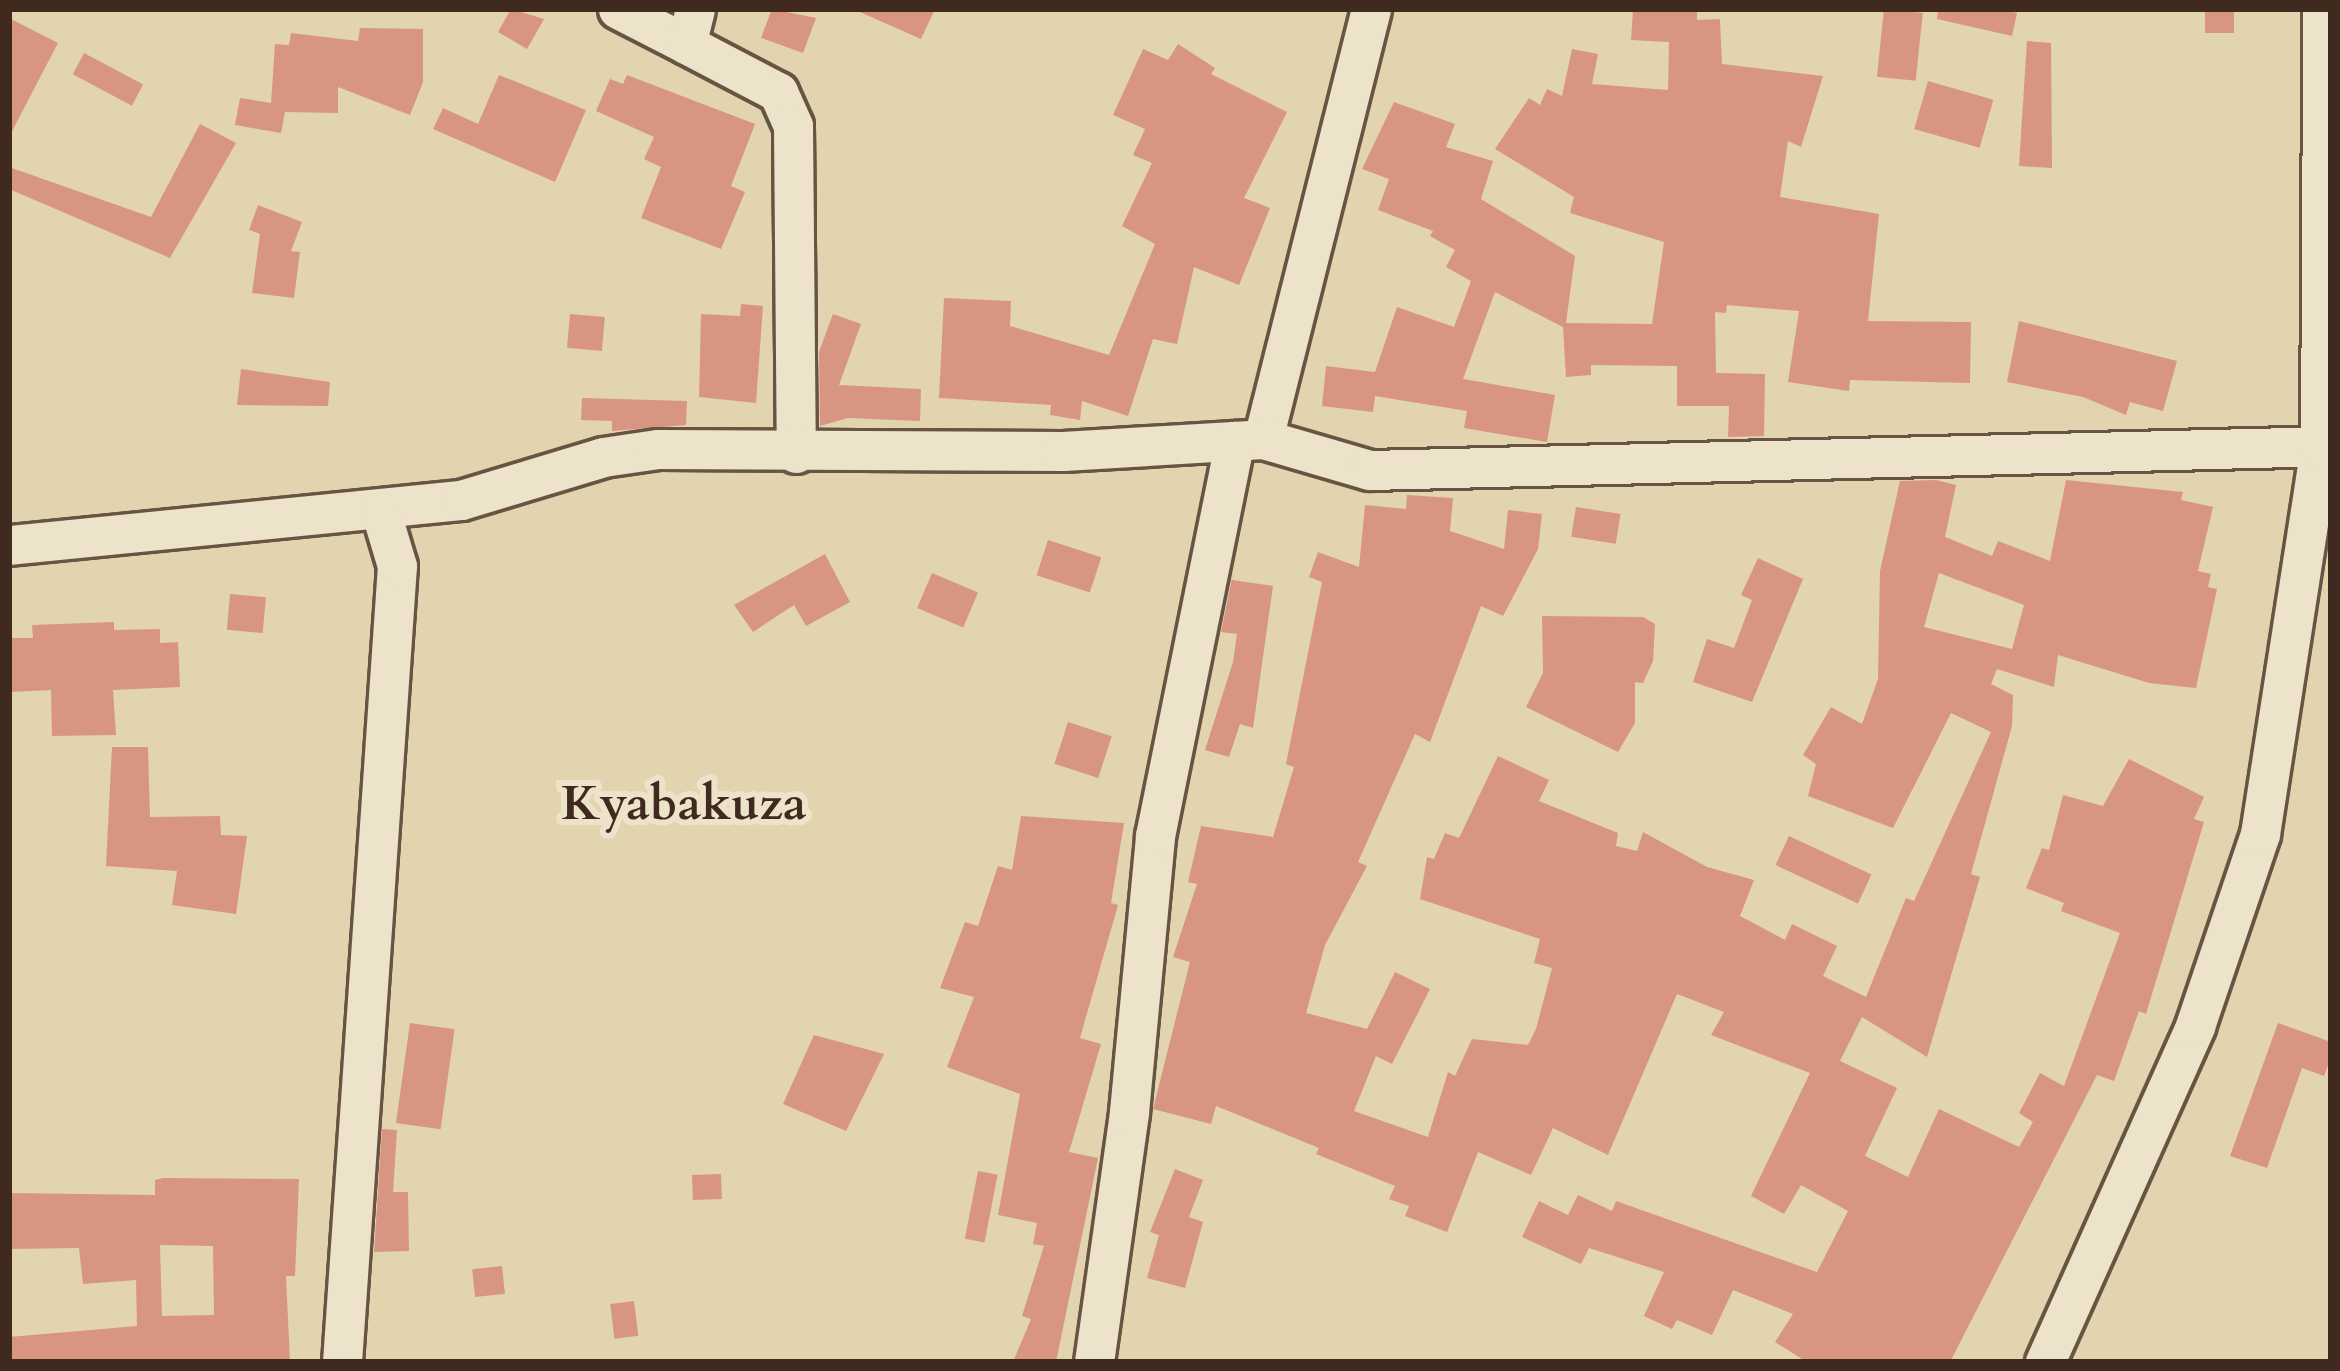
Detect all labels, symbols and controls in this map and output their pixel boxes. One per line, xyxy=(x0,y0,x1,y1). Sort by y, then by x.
district label: Kyabakuza xyxy=(561,775,807,833)

